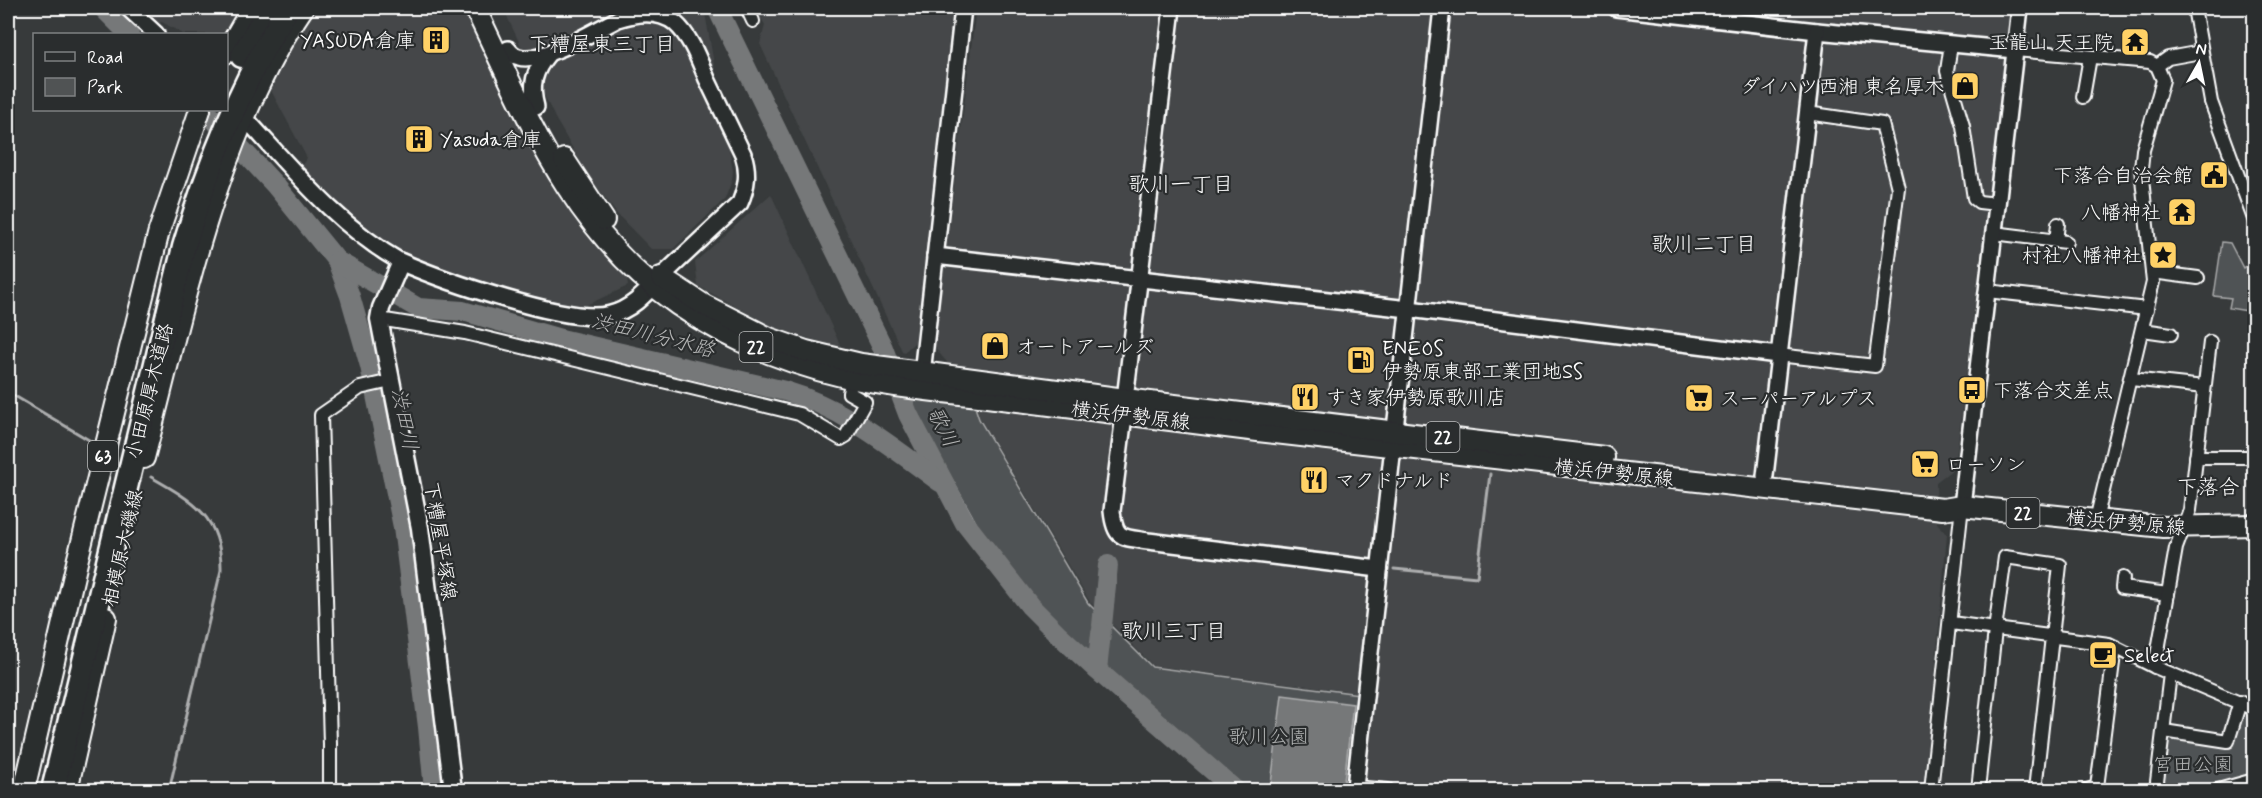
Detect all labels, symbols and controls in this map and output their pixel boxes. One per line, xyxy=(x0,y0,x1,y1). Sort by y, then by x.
building icon: YASUDA倉庫 xyxy=(420,24,452,56)
temple icon: 玉龍山 天王院 xyxy=(2119,26,2151,58)
place label: YASUDA倉庫 xyxy=(300,28,415,55)
place label: 玉龍山 天王院 xyxy=(1989,30,2114,57)
district label: 下糟屋東三丁目 xyxy=(529,31,676,59)
legend xyxy=(33,33,228,111)
north arrow xyxy=(2169,33,2229,93)
text: N xyxy=(2194,38,2208,61)
text: Road xyxy=(87,46,123,70)
shop icon: ダイハツ西湘 東名厚木 xyxy=(1949,70,1981,102)
place label: ダイハツ西湘 東名厚木 xyxy=(1741,74,1944,101)
text: Park xyxy=(87,76,123,100)
building icon: Yasuda倉庫 xyxy=(403,123,435,155)
place label: Yasuda倉庫 xyxy=(440,127,542,154)
public building icon: 下落合自治会館 xyxy=(2198,159,2230,191)
place label: 下落合自治会館 xyxy=(2053,163,2193,190)
district label: 歌川一丁目 xyxy=(1129,171,1234,199)
temple icon: 八幡神社 xyxy=(2166,196,2198,228)
place label: 八幡神社 xyxy=(2081,200,2161,227)
district label: 歌川二丁目 xyxy=(1652,231,1757,259)
place icon: 村社八幡神社 xyxy=(2147,239,2179,271)
place label: 村社八幡神社 xyxy=(2022,243,2142,270)
water label: 渋田川分水路 xyxy=(588,307,718,365)
street label: 小田原厚木道路 xyxy=(120,320,180,463)
shop icon: オートアールズ xyxy=(979,330,1011,362)
road number: 22 xyxy=(740,332,772,362)
place label: オートアールズ xyxy=(1016,334,1154,361)
place label: ENEOS 伊勢原東部工業団地SS xyxy=(1382,336,1583,386)
fuel station icon: ENEOS 伊勢原東部工業団地SS xyxy=(1345,344,1377,376)
bus stop icon: 下落合交差点 xyxy=(1956,374,1988,406)
place label: 下落合交差点 xyxy=(1993,378,2113,405)
restaurant icon: すき家伊勢原歌川店 xyxy=(1289,381,1321,413)
supermarket icon: スーパーアルプス xyxy=(1683,382,1715,414)
place label: すき家伊勢原歌川店 xyxy=(1326,385,1506,412)
water label: 渋田川 xyxy=(384,386,424,453)
place label: スーパーアルプス xyxy=(1720,386,1877,413)
street label: 横浜伊勢原線 xyxy=(1070,396,1192,437)
water label: 歌川 xyxy=(920,402,964,453)
road number: 22 xyxy=(1426,422,1460,452)
road number: 63 xyxy=(88,441,118,471)
supermarket icon: ローソン xyxy=(1909,448,1941,480)
place label: ローソン xyxy=(1946,452,2026,479)
street label: 横浜伊勢原線 xyxy=(1553,454,1675,493)
restaurant icon: マクドナルド xyxy=(1298,464,1330,496)
place label: マクドナルド xyxy=(1335,468,1453,495)
district label: 下落合 xyxy=(2177,474,2240,502)
street label: 下糟屋平塚線 xyxy=(417,480,462,603)
street label: 相模原大磯線 xyxy=(97,487,150,610)
road number: 22 xyxy=(2006,498,2040,528)
street label: 横浜伊勢原線 xyxy=(2065,505,2187,542)
district label: 歌川三丁目 xyxy=(1122,618,1227,646)
cafe icon: Select xyxy=(2087,639,2119,671)
place label: Select xyxy=(2124,643,2174,670)
park label: 歌川公園 xyxy=(1229,724,1309,751)
park label: 宮田公園 xyxy=(2153,752,2233,779)

